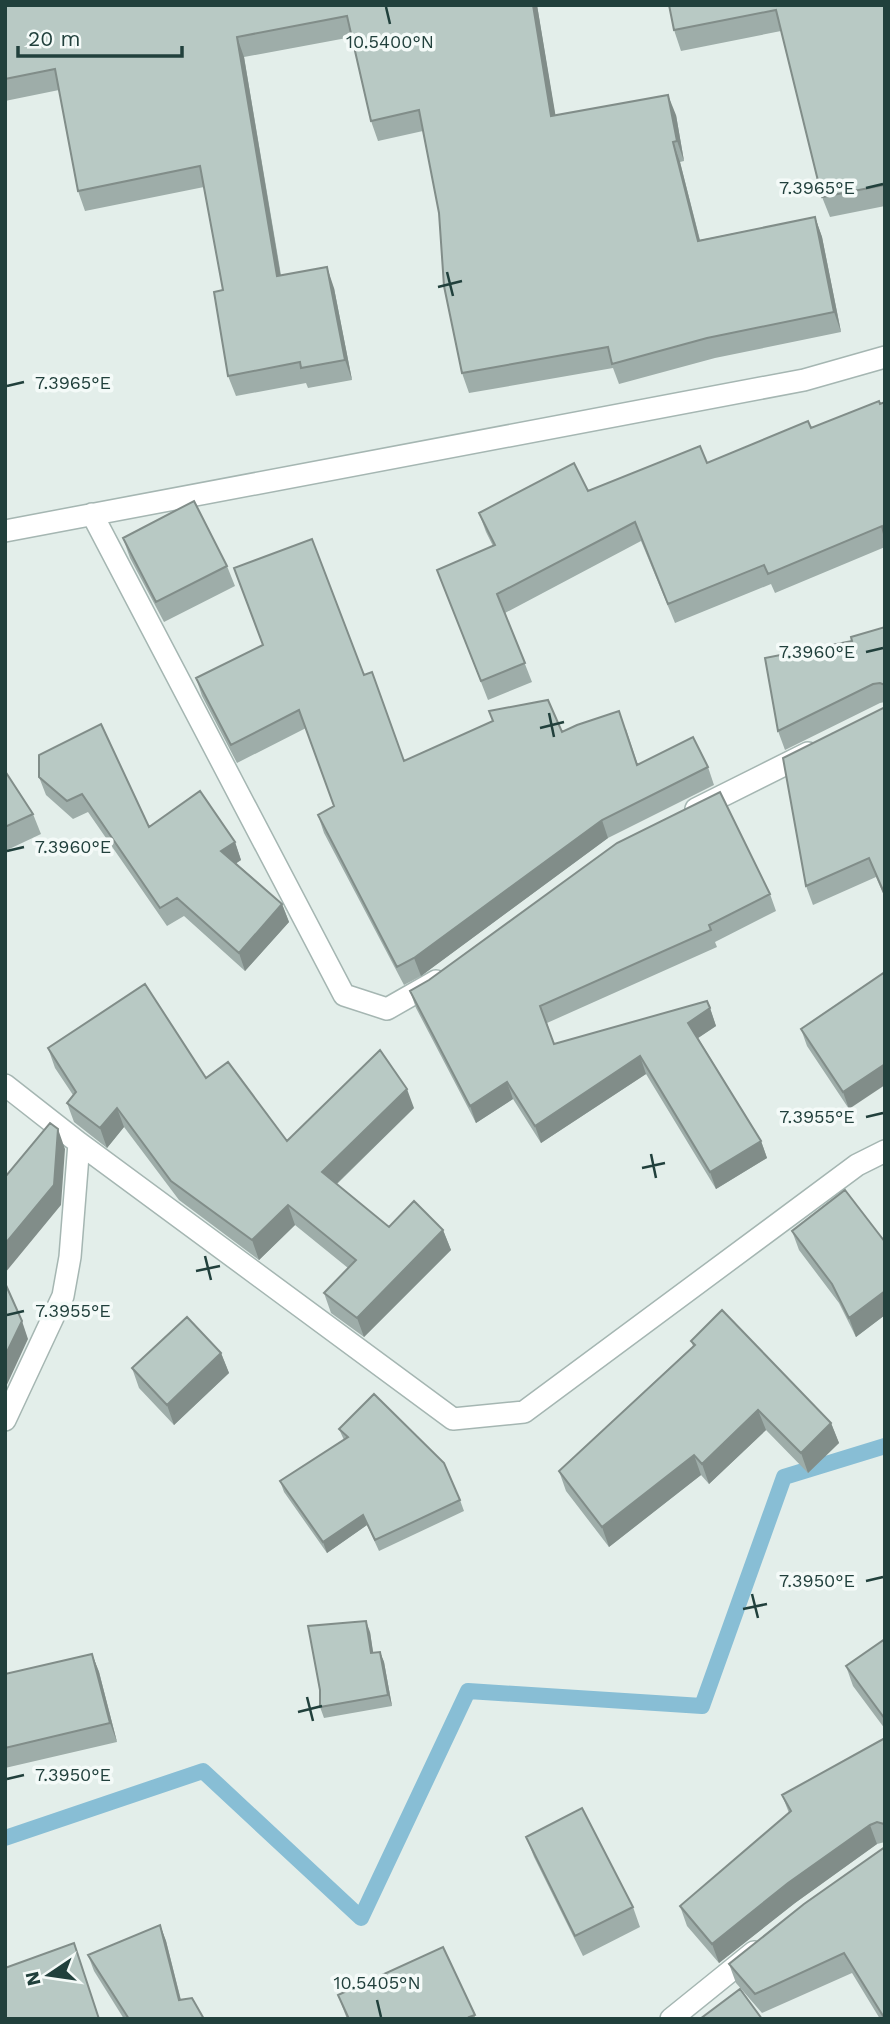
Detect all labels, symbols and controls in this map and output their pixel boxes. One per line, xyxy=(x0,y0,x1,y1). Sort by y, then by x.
scale bar xyxy=(18,14,182,58)
text: 20 m xyxy=(28,26,80,51)
text: 10.5400°N xyxy=(346,31,434,52)
text: 7.3965°E xyxy=(779,177,855,198)
text: 7.3965°E xyxy=(35,372,111,393)
text: 7.3960°E xyxy=(779,641,855,662)
text: 7.3960°E xyxy=(35,836,111,857)
text: 7.3955°E xyxy=(779,1106,855,1127)
text: 7.3955°E xyxy=(35,1300,111,1321)
text: 7.3950°E xyxy=(779,1570,855,1591)
text: 7.3950°E xyxy=(35,1764,111,1785)
north arrow xyxy=(14,1940,84,2010)
text: N xyxy=(20,1969,46,1988)
text: 10.5405°N xyxy=(333,1972,421,1993)

